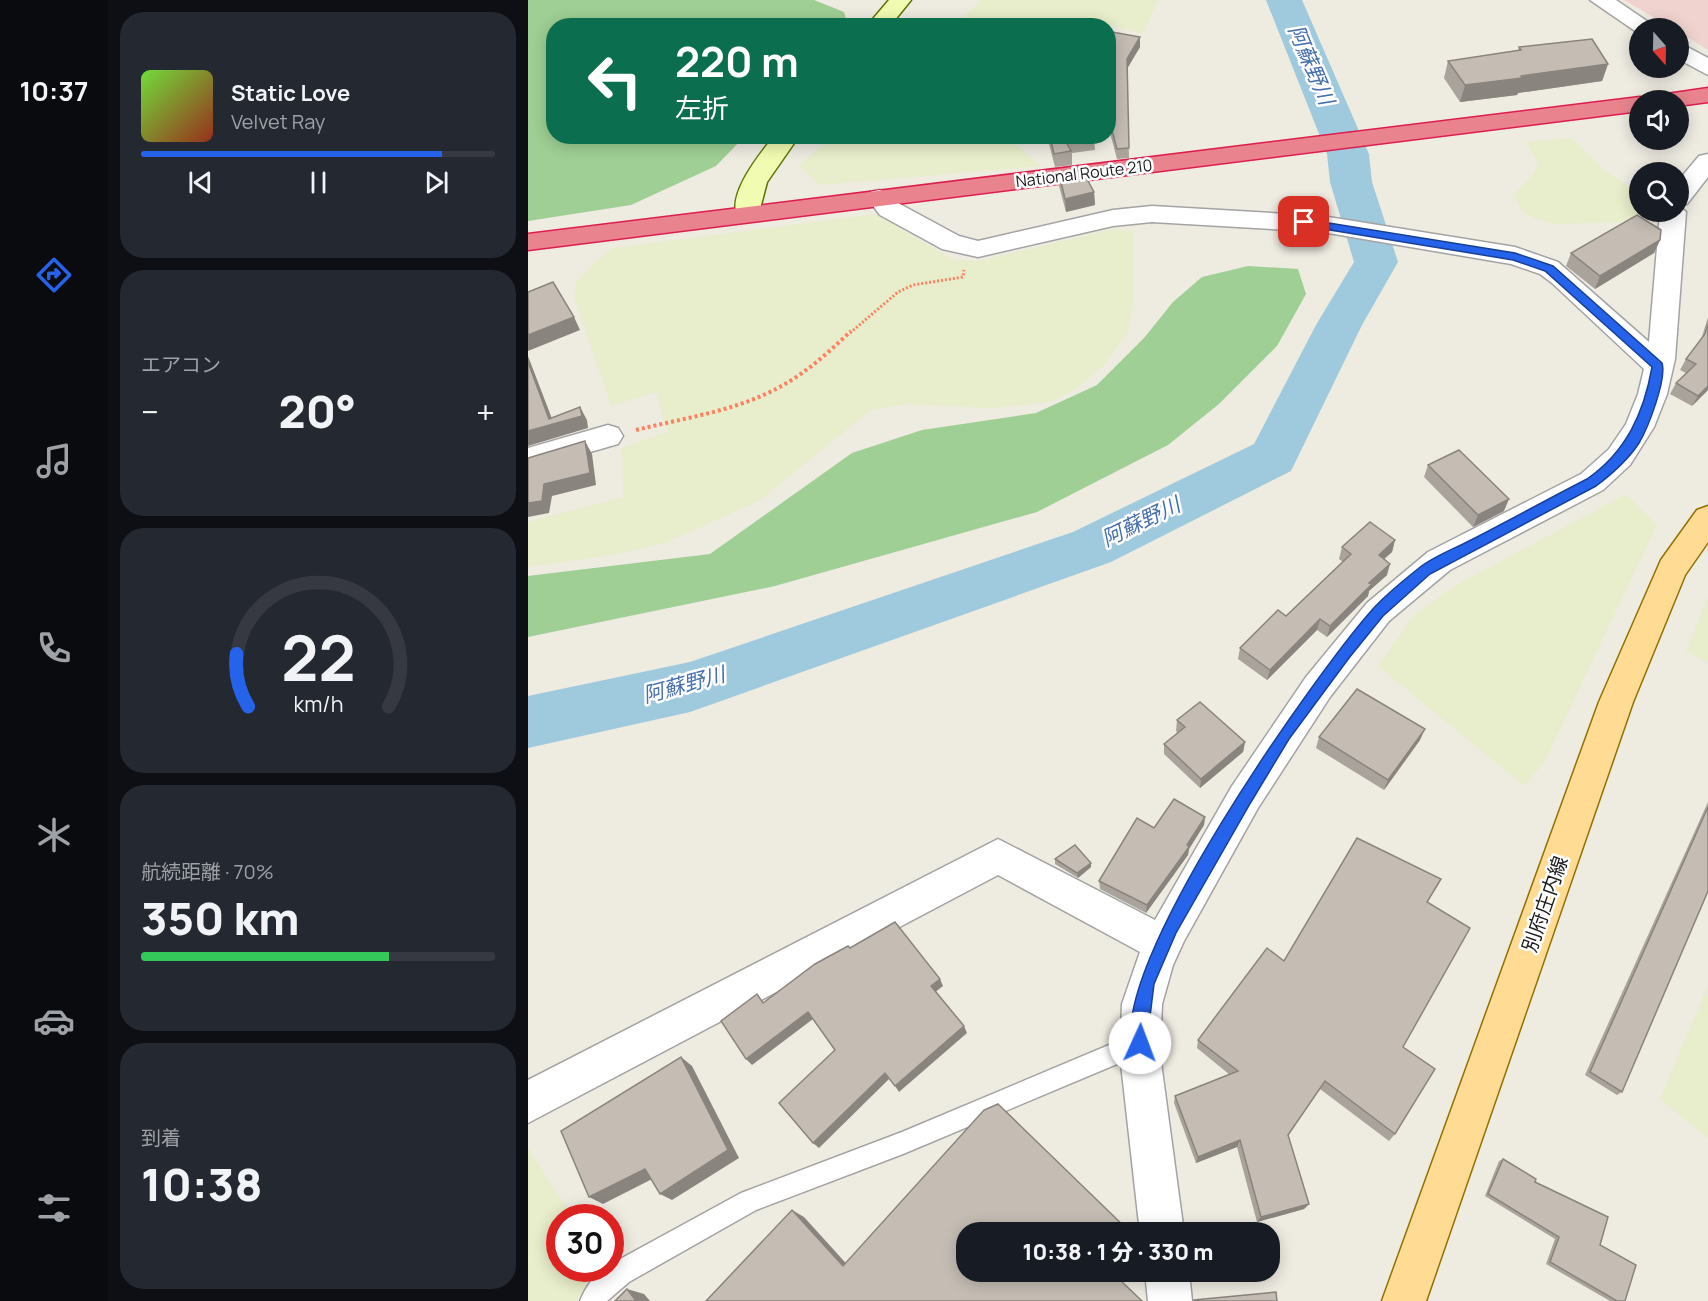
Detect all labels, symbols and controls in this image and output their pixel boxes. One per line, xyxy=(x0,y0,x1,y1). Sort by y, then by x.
north arrow xyxy=(1629,18,1689,78)
map controls xyxy=(1629,18,1689,222)
water label: 阿蘇野川 xyxy=(1283,20,1342,111)
text: 220 m xyxy=(675,32,799,90)
icon: left xyxy=(576,42,654,120)
text: 10:37 xyxy=(20,72,88,109)
text: Static Love xyxy=(231,78,350,108)
text: 左折 xyxy=(675,89,729,126)
button: sound xyxy=(1629,90,1689,150)
text: Velvet Ray xyxy=(231,108,325,135)
street label: National Route 210 xyxy=(1014,154,1154,192)
button: search xyxy=(1629,162,1689,222)
icon: previous xyxy=(184,166,217,199)
icon: pause xyxy=(302,166,335,199)
icon: next xyxy=(420,166,453,199)
pin xyxy=(1278,196,1329,247)
icon: arrive xyxy=(1287,205,1320,238)
icon: directions xyxy=(33,254,75,296)
text: エアコン xyxy=(141,351,221,378)
text: 20° xyxy=(279,380,356,442)
text: − xyxy=(141,389,159,434)
text: + xyxy=(476,389,495,434)
icon: music xyxy=(33,440,75,482)
water label: 阿蘇野川 xyxy=(1097,489,1186,552)
text: 22 xyxy=(281,615,355,701)
icon: phone xyxy=(33,627,75,669)
water label: 阿蘇野川 xyxy=(640,659,730,708)
text: km/h xyxy=(293,690,343,719)
icon: climate xyxy=(33,814,75,856)
street label: 別府庄内線 xyxy=(1515,852,1574,956)
text: 航続距離 · 70% xyxy=(141,858,274,885)
text: 350 km xyxy=(141,887,300,949)
icon: car xyxy=(33,1000,75,1042)
position arrow xyxy=(1108,1011,1172,1075)
text: 到着 xyxy=(141,1124,181,1151)
text: 10:38 xyxy=(141,1153,262,1215)
icon: filters xyxy=(33,1187,75,1229)
speed limit sign: 30 xyxy=(546,1204,624,1282)
text: 10:38 · 1 分 · 330 m xyxy=(1022,1237,1214,1267)

